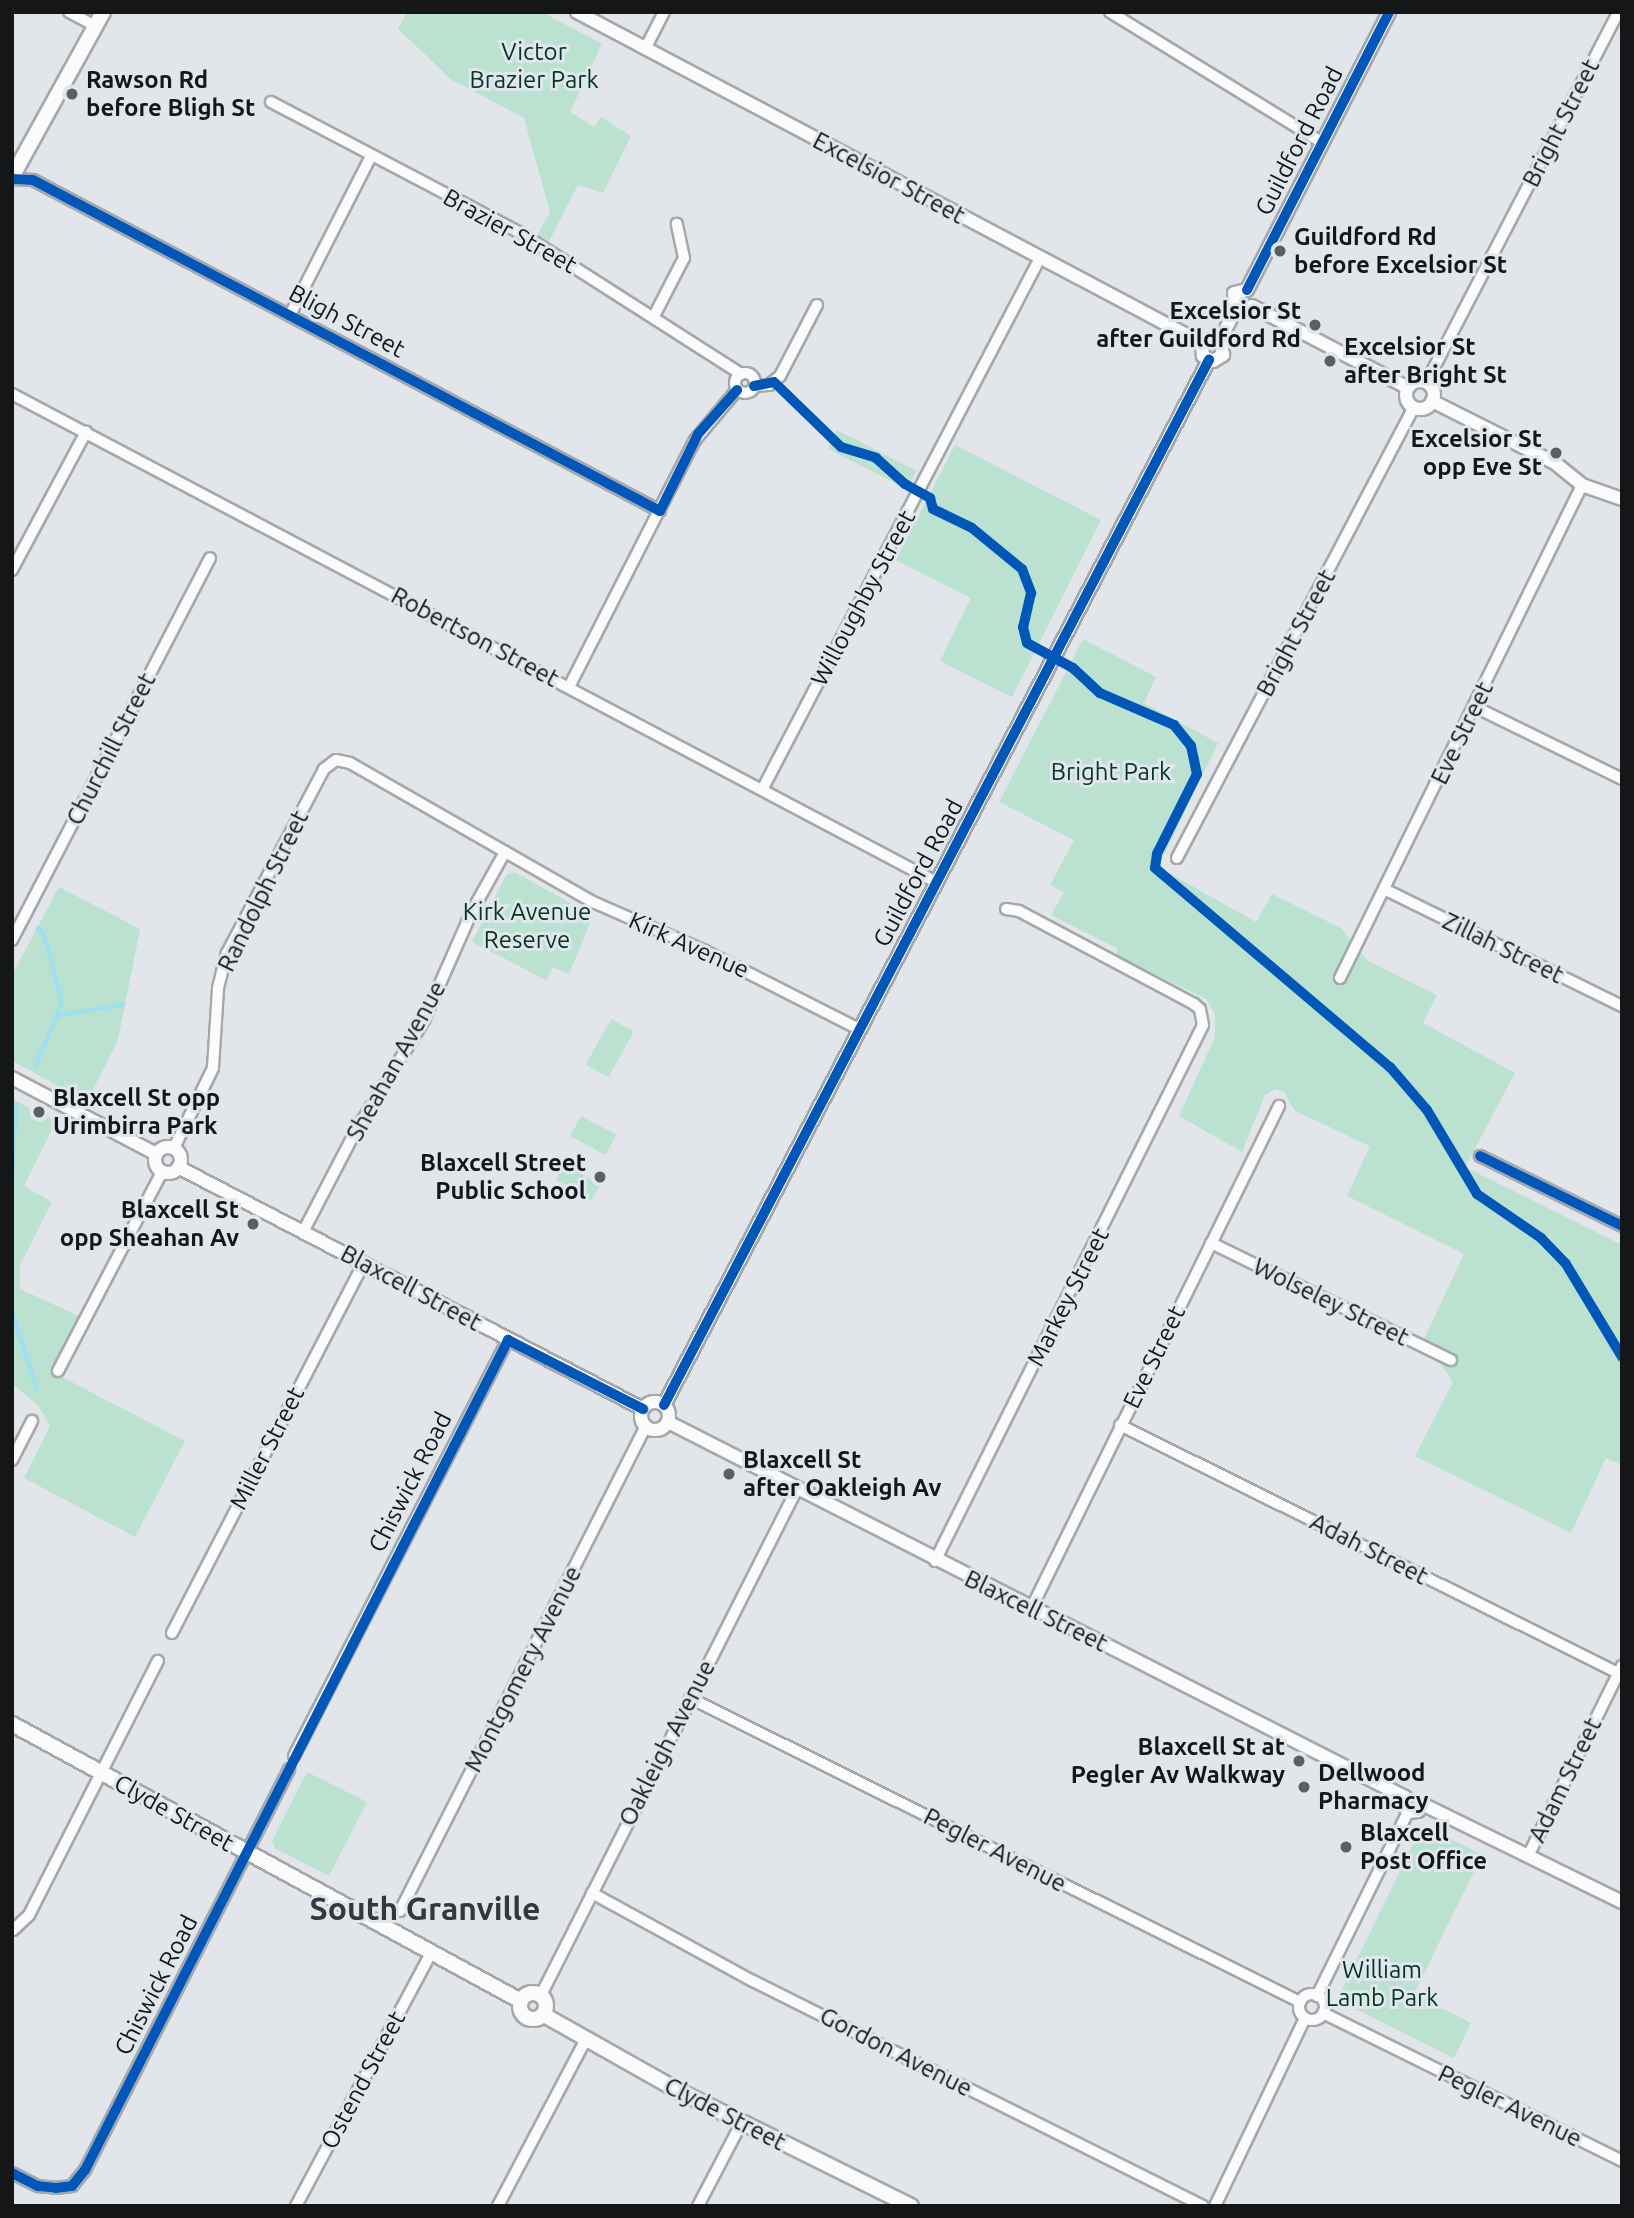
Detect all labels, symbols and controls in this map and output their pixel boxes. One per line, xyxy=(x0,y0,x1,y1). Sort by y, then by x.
park label: Victor Brazier Park xyxy=(469,38,599,94)
street label: Bright Street xyxy=(1516,54,1606,192)
street label: Guildford Road xyxy=(1249,62,1349,220)
place label: Rawson Rd before Bligh St xyxy=(86,66,255,122)
marker: Rawson Rd before Bligh St xyxy=(64,86,80,102)
street label: Excelsior Street xyxy=(808,126,970,230)
street label: Brazier Street xyxy=(438,182,582,280)
place label: Guildford Rd before Excelsior St xyxy=(1294,223,1507,279)
marker: Guildford Rd before Excelsior St xyxy=(1272,243,1288,259)
street label: Bligh Street xyxy=(284,278,410,364)
place label: Excelsior St after Guildford Rd xyxy=(1096,297,1301,353)
marker: Excelsior St after Guildford Rd xyxy=(1307,317,1323,333)
place label: Excelsior St after Bright St xyxy=(1344,333,1507,389)
marker: Excelsior St after Bright St xyxy=(1322,353,1338,369)
place label: Excelsior St opp Eve St xyxy=(1410,425,1542,481)
marker: Excelsior St opp Eve St xyxy=(1548,445,1564,461)
street label: Willoughby Street xyxy=(805,505,921,691)
street label: Bright Street xyxy=(1251,565,1341,701)
street label: Robertson Street xyxy=(386,581,564,693)
street label: Churchill Street xyxy=(60,668,162,830)
street label: Eve Street xyxy=(1425,677,1499,789)
park label: Bright Park xyxy=(1051,758,1171,786)
street label: Guildford Road xyxy=(867,794,969,952)
street label: Randolph Street xyxy=(212,806,314,976)
park label: Kirk Avenue Reserve xyxy=(463,898,591,954)
street label: Kirk Avenue xyxy=(624,906,754,984)
street label: Zillah Street xyxy=(1438,906,1568,990)
street label: Sheahan Avenue xyxy=(340,976,452,1146)
place label: Blaxcell St opp Urimbirra Park xyxy=(53,1084,220,1140)
marker: Blaxcell St opp Urimbirra Park xyxy=(31,1104,47,1120)
place label: Blaxcell Street Public School xyxy=(420,1149,586,1205)
marker: Blaxcell Street Public School xyxy=(592,1169,608,1185)
place label: Blaxcell St opp Sheahan Av xyxy=(60,1196,239,1252)
marker: Blaxcell St opp Sheahan Av xyxy=(245,1216,261,1232)
street label: Markey Street xyxy=(1021,1223,1115,1371)
street label: Blaxcell Street xyxy=(336,1239,486,1337)
street label: Wolseley Street xyxy=(1249,1252,1413,1352)
street label: Eve Street xyxy=(1117,1301,1191,1413)
street label: Miller Street xyxy=(224,1382,310,1514)
street label: Chiswick Road xyxy=(362,1407,458,1557)
place label: Blaxcell St after Oakleigh Av xyxy=(743,1446,941,1502)
marker: Blaxcell St after Oakleigh Av xyxy=(721,1466,737,1482)
street label: Adah Street xyxy=(1305,1507,1433,1591)
street label: Montgomery Avenue xyxy=(459,1561,587,1777)
street label: Blaxcell Street xyxy=(960,1564,1112,1658)
street label: Oakleigh Avenue xyxy=(613,1655,721,1831)
street label: Adam Street xyxy=(1522,1713,1608,1847)
place label: Blaxcell St at Pegler Av Walkway xyxy=(1071,1733,1285,1789)
marker: Blaxcell St at Pegler Av Walkway xyxy=(1291,1753,1307,1769)
place label: Dellwood Pharmacy xyxy=(1318,1759,1429,1815)
street label: Clyde Street xyxy=(109,1768,239,1858)
marker: Dellwood Pharmacy xyxy=(1296,1779,1312,1795)
street label: Pegler Avenue xyxy=(919,1802,1071,1898)
place label: Blaxcell Post Office xyxy=(1360,1819,1487,1875)
marker: Blaxcell Post Office xyxy=(1338,1839,1354,1855)
district label: South Granville xyxy=(310,1889,540,1927)
street label: Chiswick Road xyxy=(108,1910,204,2060)
park label: William Lamb Park xyxy=(1326,1956,1438,2012)
street label: Gordon Avenue xyxy=(815,2001,977,2103)
street label: Ostend Street xyxy=(315,2006,411,2154)
street label: Pegler Avenue xyxy=(1434,2059,1586,2153)
street label: Clyde Street xyxy=(660,2071,790,2157)

